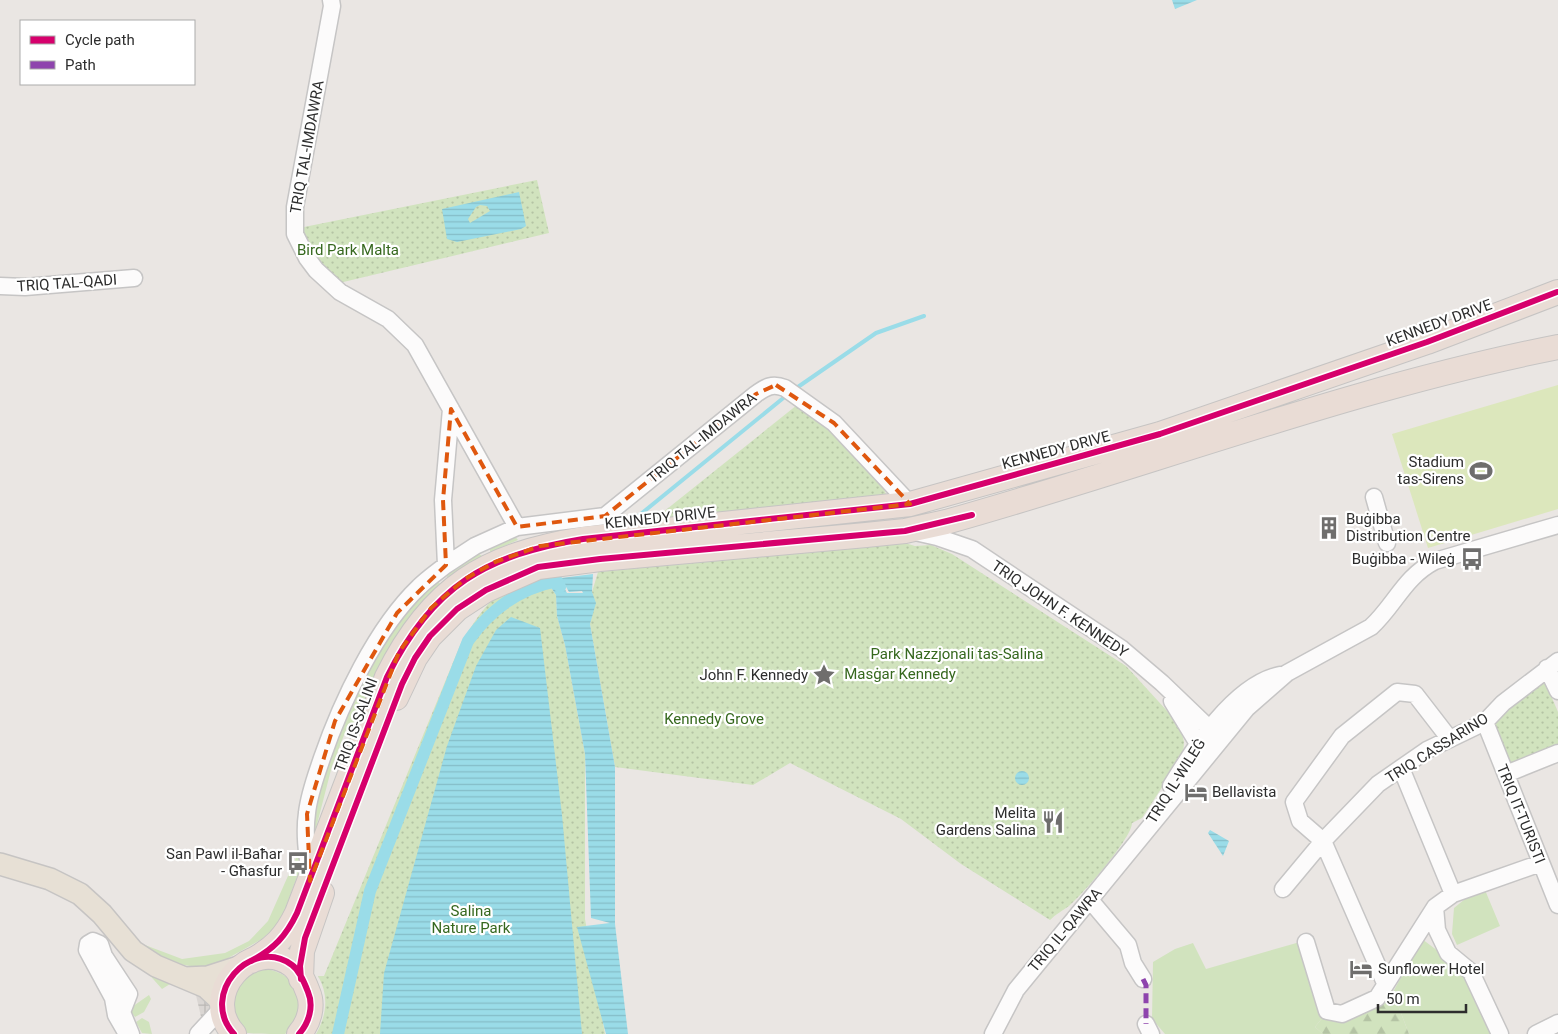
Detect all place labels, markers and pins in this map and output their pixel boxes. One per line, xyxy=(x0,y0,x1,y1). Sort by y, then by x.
place label: Stadium tas-Sirens xyxy=(1398,453,1464,488)
sports icon: Stadium tas-Sirens xyxy=(1468,458,1494,484)
place label: Buġibba Distribution Centre xyxy=(1346,510,1471,545)
building icon: Buġibba Distribution Centre xyxy=(1316,515,1342,541)
bus stop icon: Buġibba - Wileġ xyxy=(1459,546,1485,572)
place label: Buġibba - Wileġ xyxy=(1352,550,1455,568)
place icon: John F. Kennedy xyxy=(811,662,837,688)
place label: John F. Kennedy xyxy=(699,666,808,684)
hotel icon: Bellavista xyxy=(1183,779,1209,805)
place label: Bellavista xyxy=(1212,783,1276,801)
place label: Melita Gardens Salina xyxy=(936,804,1036,839)
restaurant icon: Melita Gardens Salina xyxy=(1040,809,1066,835)
place label: San Pawl il-Baħar - Għasfur xyxy=(166,845,282,880)
bus stop icon: San Pawl il-Baħar - Għasfur xyxy=(285,850,311,876)
hotel icon: Sunflower Hotel xyxy=(1348,956,1374,982)
place label: Sunflower Hotel xyxy=(1378,960,1484,978)

